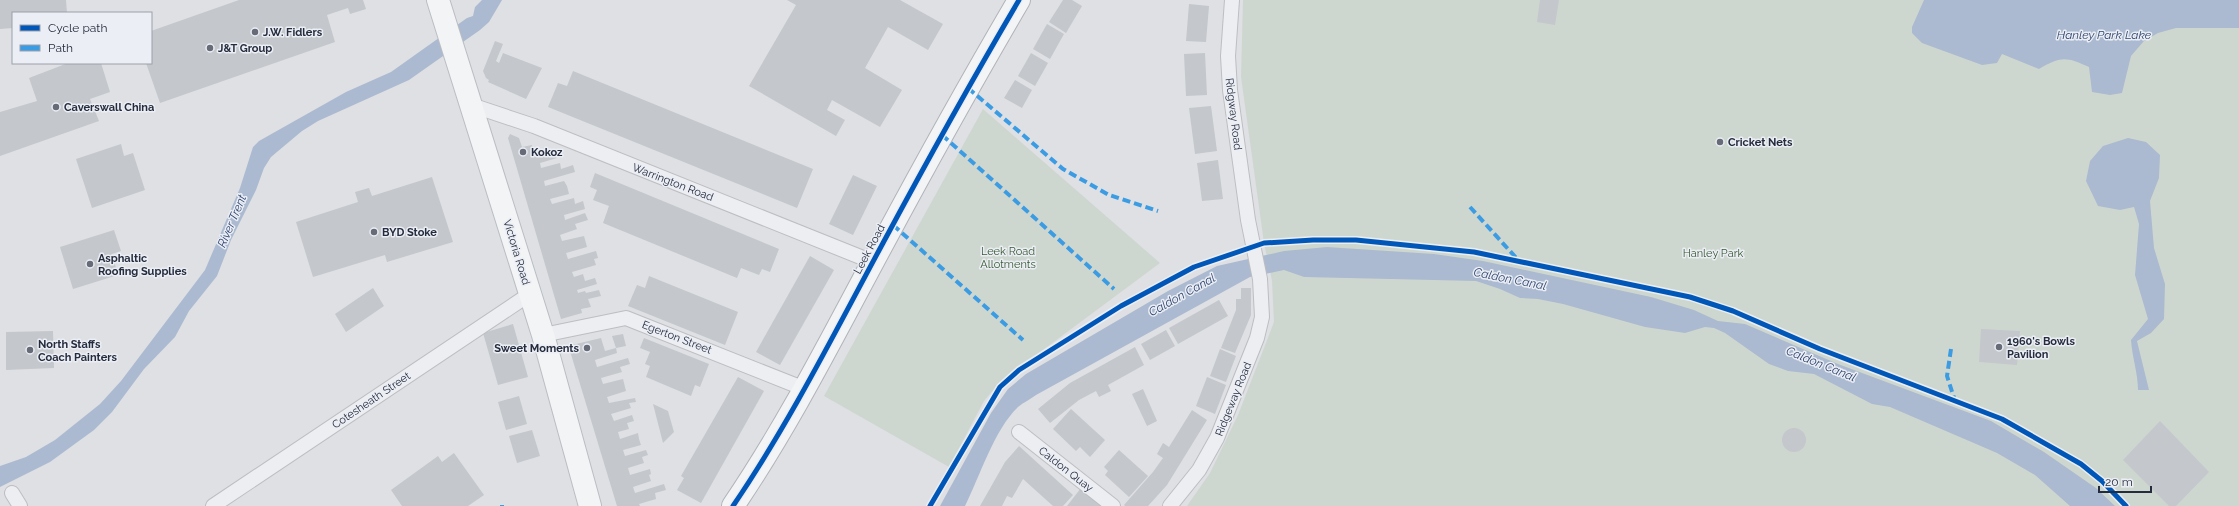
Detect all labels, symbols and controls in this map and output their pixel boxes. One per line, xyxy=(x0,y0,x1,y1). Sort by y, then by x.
legend xyxy=(12,12,152,64)
text: Cycle path xyxy=(48,21,107,35)
place label: J.W. Fidlers xyxy=(263,26,323,39)
marker: J.W. Fidlers xyxy=(250,27,260,37)
water label: Hanley Park Lake xyxy=(2057,28,2152,42)
text: Path xyxy=(48,41,73,55)
place label: J&T Group xyxy=(218,42,272,55)
marker: J&T Group xyxy=(205,43,215,53)
street label: Ridgway Road xyxy=(1223,77,1244,151)
place label: Caverswall China xyxy=(64,101,154,114)
marker: Caverswall China xyxy=(51,102,61,112)
place label: Cricket Nets xyxy=(1728,136,1793,149)
marker: Cricket Nets xyxy=(1715,137,1725,147)
place label: Kokoz xyxy=(531,146,563,159)
marker: Kokoz xyxy=(518,147,528,157)
street label: Warrington Road xyxy=(630,161,715,204)
water label: River Trent xyxy=(215,192,249,249)
street label: Victoria Road xyxy=(500,218,533,286)
street label: Leek Road xyxy=(851,222,888,276)
place label: BYD Stoke xyxy=(382,226,437,239)
marker: BYD Stoke xyxy=(369,227,379,237)
park label: Leek Road Allotments xyxy=(980,245,1036,271)
park label: Hanley Park xyxy=(1683,247,1744,260)
place label: Asphaltic Roofing Supplies xyxy=(98,252,187,278)
marker: Asphaltic Roofing Supplies xyxy=(85,259,95,269)
water label: Caldon Canal xyxy=(1472,265,1548,293)
water label: Caldon Canal xyxy=(1146,271,1218,319)
street label: Egerton Street xyxy=(640,318,714,357)
place label: 1960's Bowls Pavilion xyxy=(2007,335,2076,361)
place label: North Staffs Coach Painters xyxy=(38,338,117,364)
place label: Sweet Moments xyxy=(494,342,580,355)
marker: 1960's Bowls Pavilion xyxy=(1994,342,2004,352)
marker: Sweet Moments xyxy=(582,343,592,353)
water label: Caldon Canal xyxy=(1784,344,1858,384)
marker: North Staffs Coach Painters xyxy=(25,345,35,355)
street label: Ridgeway Road xyxy=(1213,360,1254,438)
street label: Cotesheath Street xyxy=(330,369,413,431)
street label: Caldon Quay xyxy=(1036,444,1096,495)
scale bar xyxy=(2099,468,2151,494)
text: 20 m xyxy=(2105,475,2133,489)

